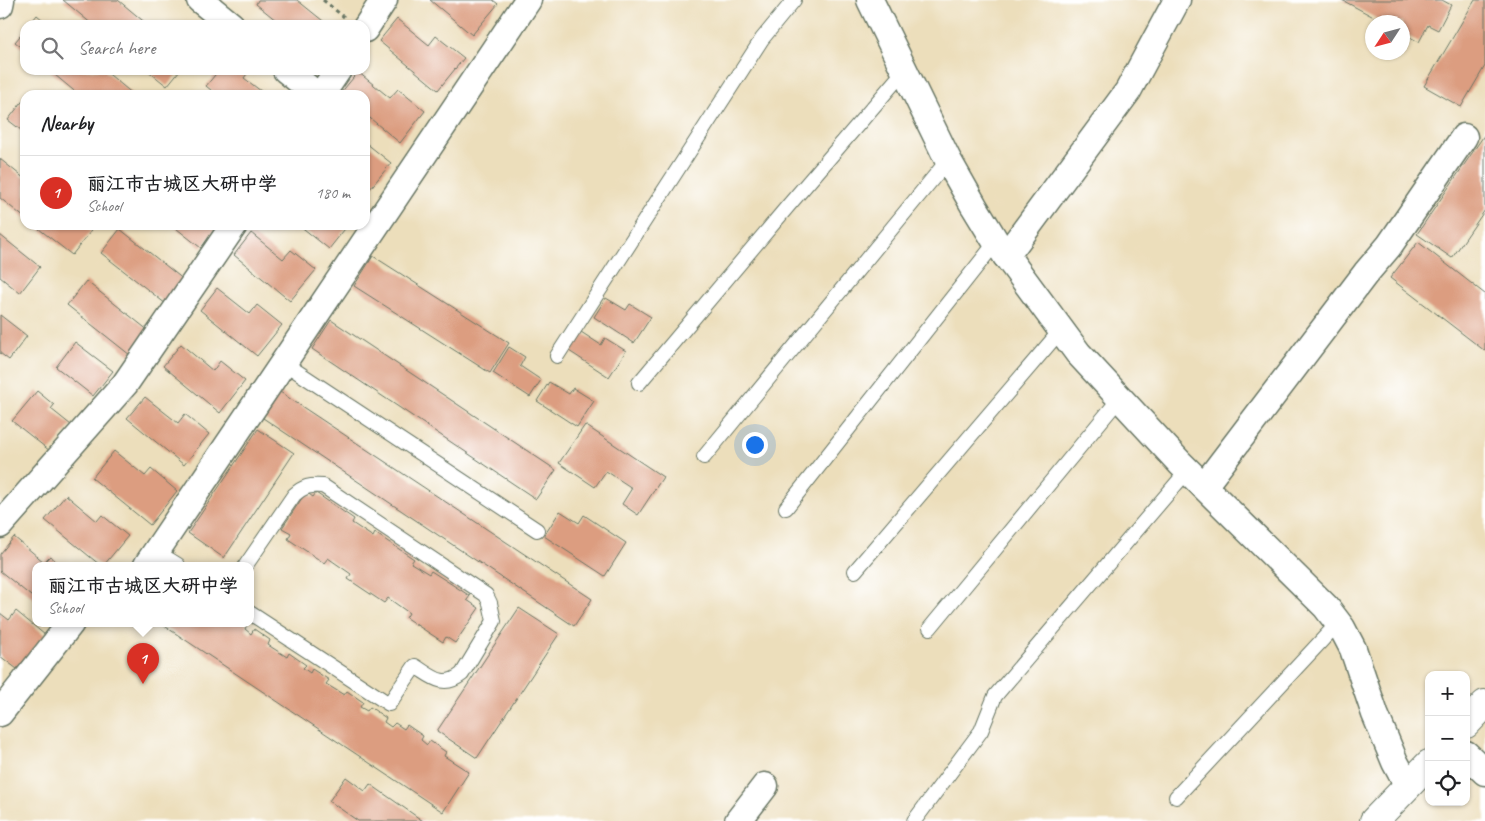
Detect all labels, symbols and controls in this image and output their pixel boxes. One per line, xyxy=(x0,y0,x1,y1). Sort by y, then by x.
north arrow xyxy=(1365,15,1410,60)
search box xyxy=(20,20,370,75)
icon: search xyxy=(38,34,66,62)
text: Search here xyxy=(78,36,155,60)
text: Nearby xyxy=(40,110,93,136)
text: 丽江市古城区大研中学 xyxy=(87,172,277,196)
text: 1 xyxy=(52,183,60,203)
text: 180 m xyxy=(316,183,350,203)
text: School xyxy=(87,196,121,216)
your location xyxy=(742,432,768,458)
popup xyxy=(32,562,254,627)
text: 丽江市古城区大研中学 xyxy=(48,574,238,598)
text: School xyxy=(48,598,82,618)
pin: 1 xyxy=(127,643,159,684)
map controls xyxy=(1425,671,1470,806)
button: + xyxy=(1425,671,1470,716)
button: − xyxy=(1425,716,1470,761)
button: locate xyxy=(1425,761,1470,806)

